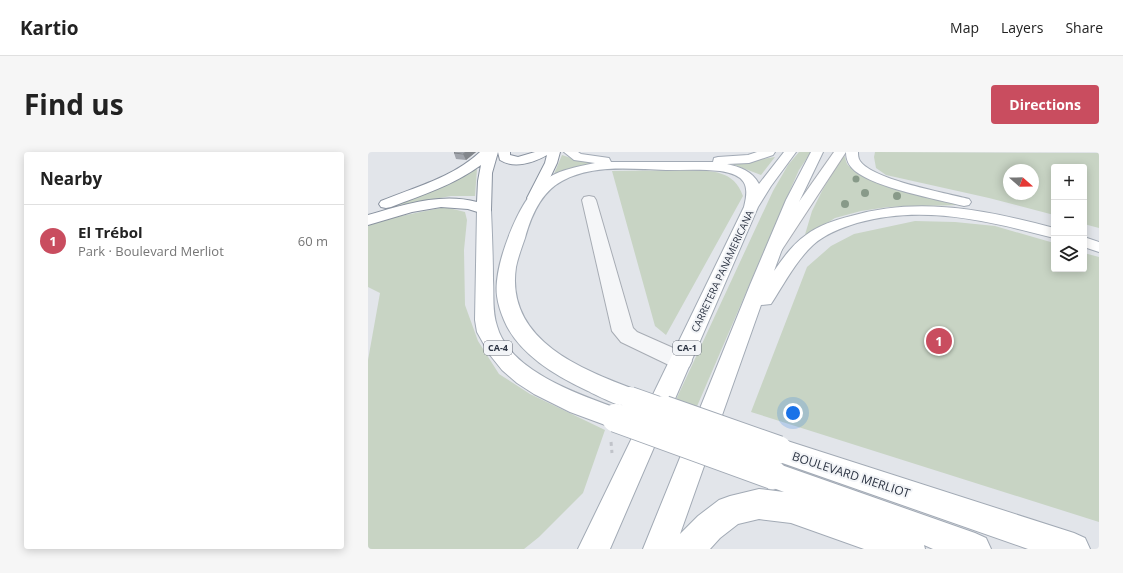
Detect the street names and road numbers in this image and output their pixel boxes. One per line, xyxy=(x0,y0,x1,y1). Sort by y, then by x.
street label: CARRETERA PANAMERICANA xyxy=(688,207,757,334)
road number: CA-4 xyxy=(484,341,512,355)
road number: CA-1 xyxy=(673,341,701,355)
street label: BOULEVARD MERLIOT xyxy=(790,447,913,502)

